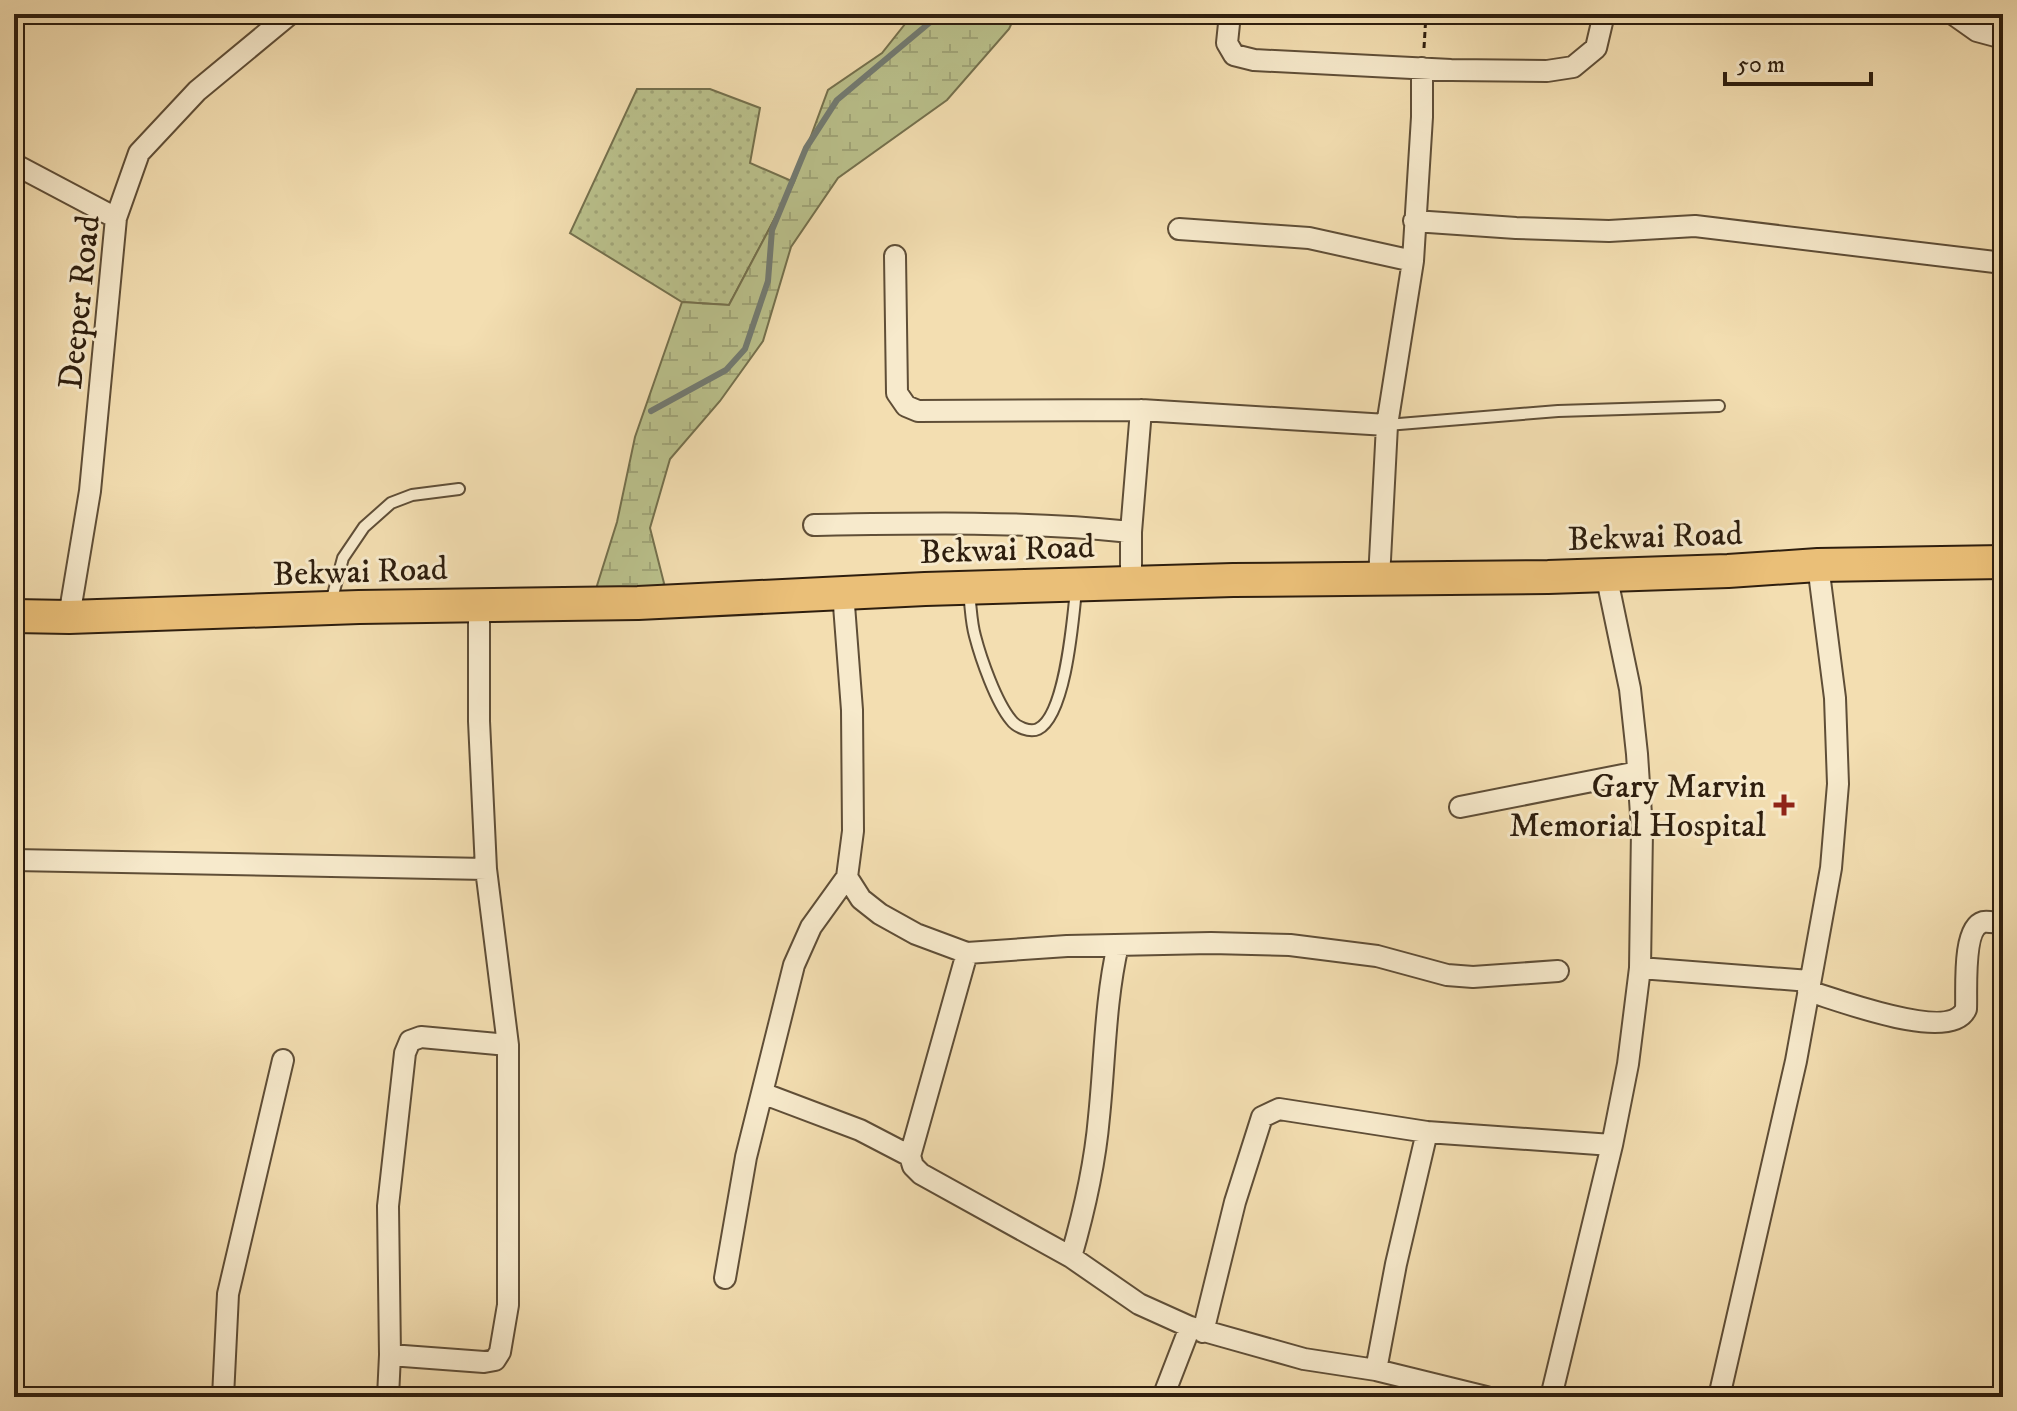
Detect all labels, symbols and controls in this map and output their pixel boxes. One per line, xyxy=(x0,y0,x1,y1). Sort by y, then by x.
scale bar xyxy=(1725,36,1871,86)
text: 50 m xyxy=(1737,50,1785,80)
street label: Deeper Road xyxy=(50,213,110,391)
street label: Bekwai Road xyxy=(1567,513,1743,561)
street label: Bekwai Road xyxy=(919,526,1095,574)
street label: Bekwai Road xyxy=(272,548,448,596)
place label: Gary Marvin Memorial Hospital xyxy=(1509,766,1767,847)
marker: Gary Marvin Memorial Hospital xyxy=(1773,794,1795,816)

